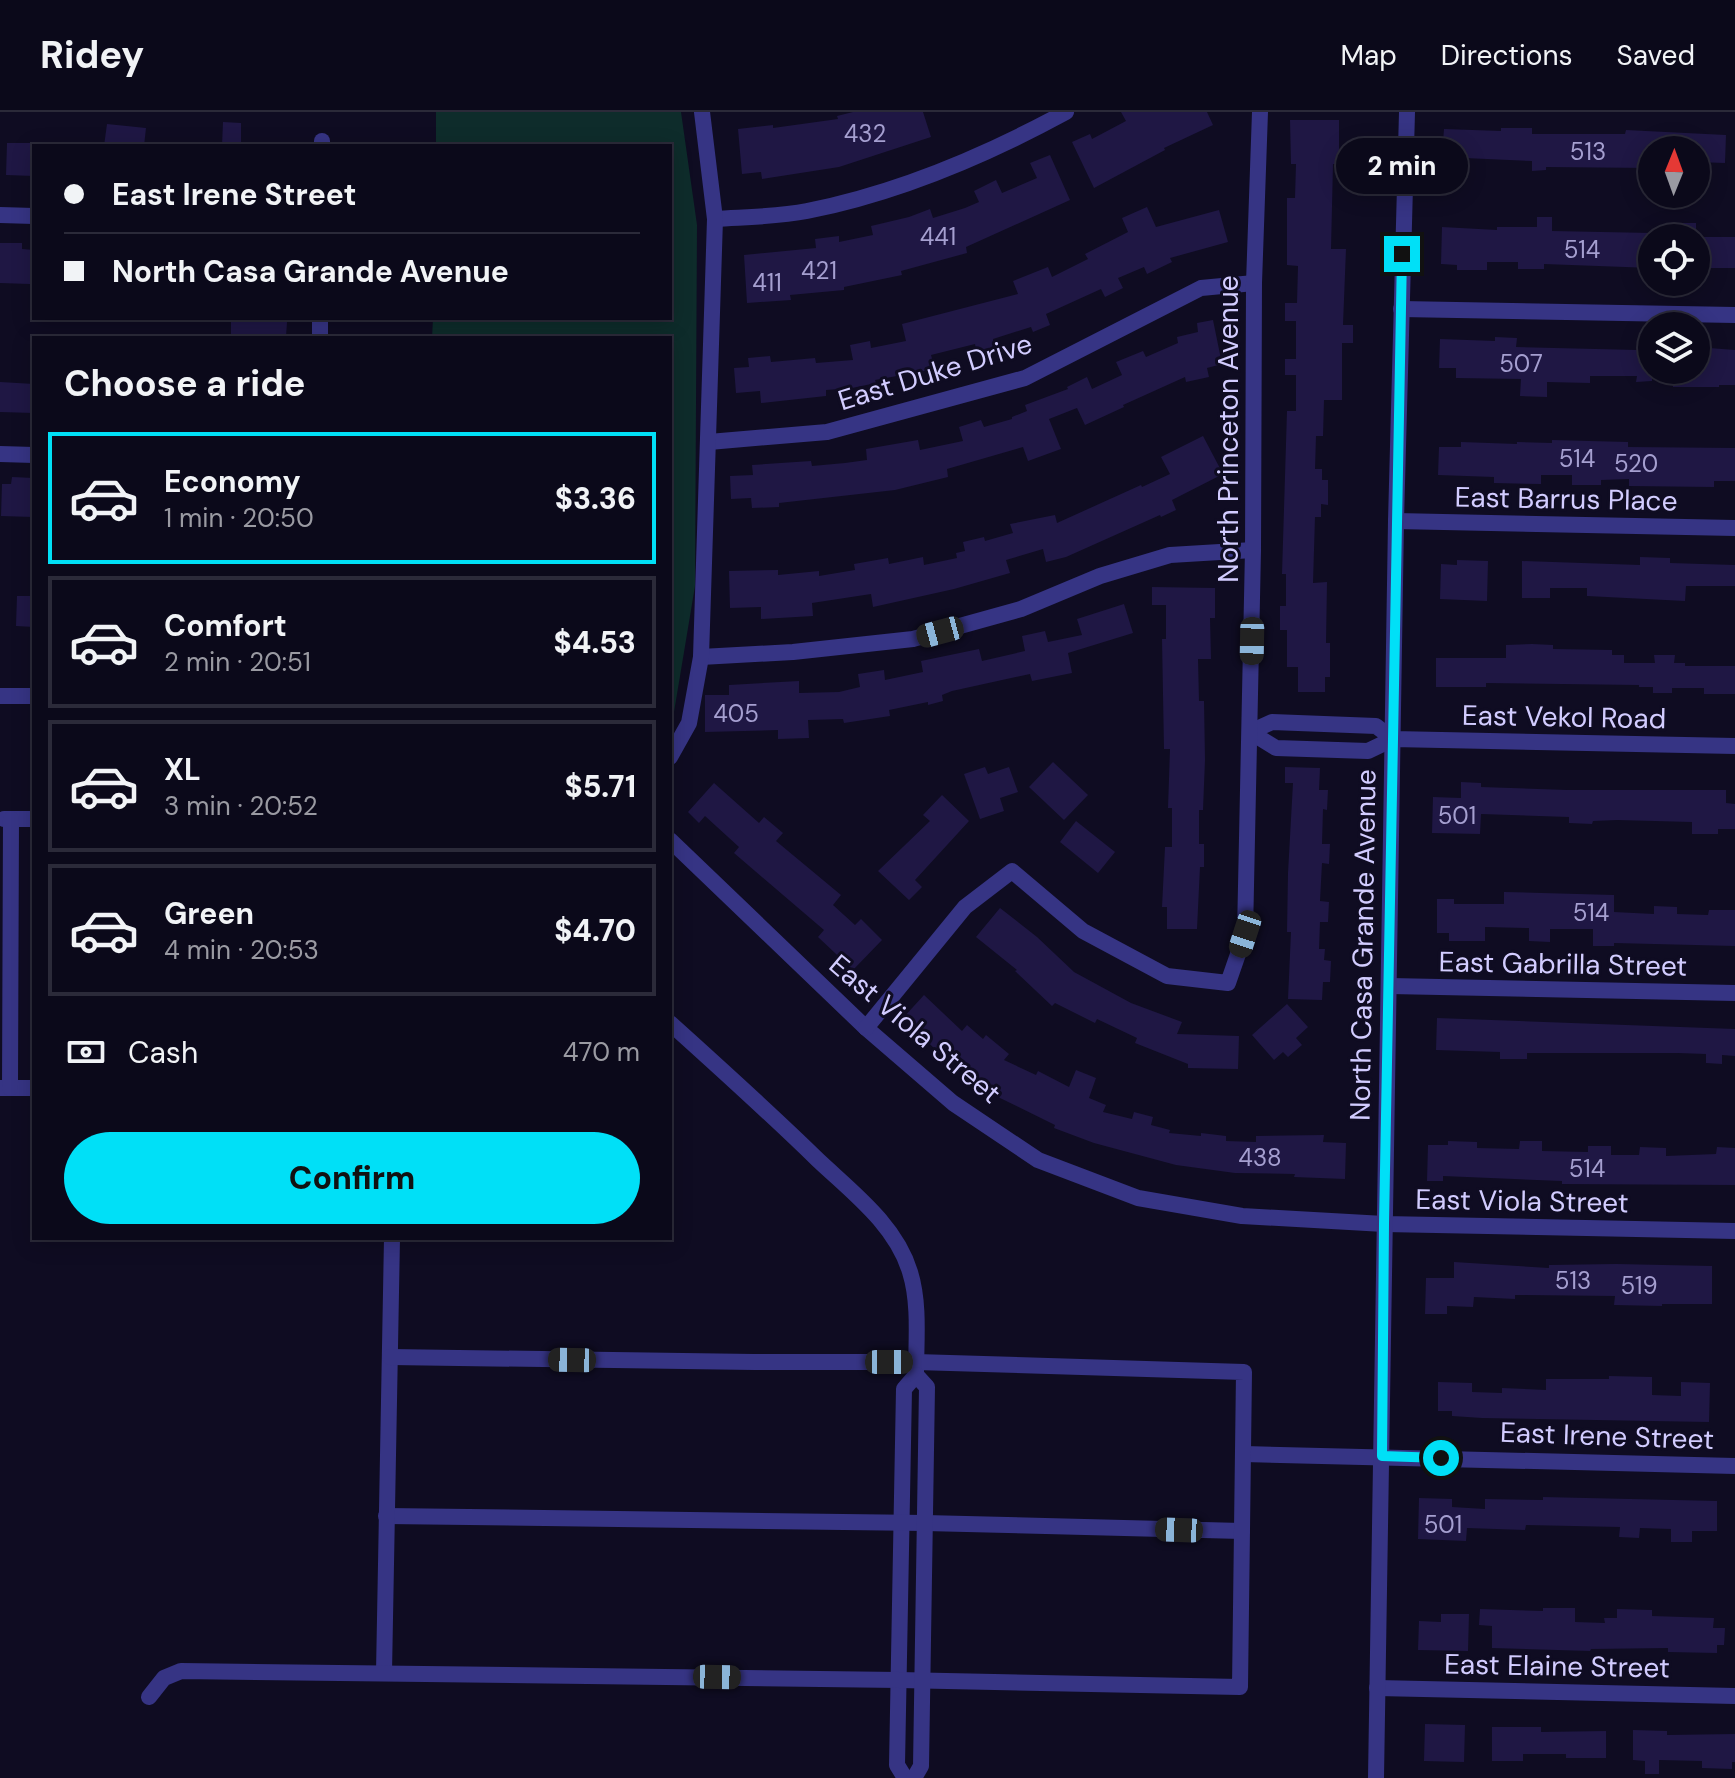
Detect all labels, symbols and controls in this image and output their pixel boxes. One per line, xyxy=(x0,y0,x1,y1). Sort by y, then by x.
text: Ridey xyxy=(40,30,144,80)
text: Map xyxy=(1340,37,1397,74)
text: Directions xyxy=(1441,37,1573,74)
text: Saved xyxy=(1617,37,1695,74)
house number: 432 xyxy=(844,118,886,149)
house number: 513 xyxy=(1570,136,1606,167)
north arrow xyxy=(1638,136,1710,208)
map controls xyxy=(1638,136,1710,384)
callout: 2 min xyxy=(1336,138,1468,194)
text: 2 min xyxy=(1367,149,1437,183)
text: East Irene Street xyxy=(112,175,357,214)
house number: 441 xyxy=(920,221,956,252)
button: locate xyxy=(1638,224,1710,296)
house number: 514 xyxy=(1564,234,1600,265)
route end xyxy=(1384,236,1420,272)
text: North Casa Grande Avenue xyxy=(112,252,509,291)
house number: 421 xyxy=(801,255,837,286)
house number: 411 xyxy=(752,267,782,298)
street label: North Princeton Avenue xyxy=(1210,275,1247,583)
button: layers xyxy=(1638,312,1710,384)
street label: East Duke Drive xyxy=(833,325,1037,419)
house number: 507 xyxy=(1499,348,1543,379)
text: Choose a ride xyxy=(64,360,305,407)
house number: 514 xyxy=(1559,443,1595,474)
house number: 520 xyxy=(1614,448,1658,479)
icon: car xyxy=(68,462,140,534)
text: Economy xyxy=(164,462,301,501)
text: $3.36 xyxy=(555,479,636,518)
street label: East Barrus Place xyxy=(1454,479,1678,519)
text: 1 min · 20:50 xyxy=(164,501,314,535)
icon: car xyxy=(68,606,140,678)
text: Comfort xyxy=(164,606,287,645)
car xyxy=(914,614,966,650)
car xyxy=(1240,617,1264,665)
text: $4.53 xyxy=(554,623,636,662)
text: 2 min · 20:51 xyxy=(164,645,311,679)
street label: East Vekol Road xyxy=(1462,697,1666,737)
house number: 405 xyxy=(713,698,759,729)
icon: car xyxy=(68,750,140,822)
text: XL xyxy=(164,750,201,789)
text: $5.71 xyxy=(564,767,636,806)
street label: North Casa Grande Avenue xyxy=(1341,769,1385,1121)
text: 3 min · 20:52 xyxy=(164,789,318,823)
house number: 501 xyxy=(1438,800,1476,831)
icon: car xyxy=(68,894,140,966)
text: Green xyxy=(164,894,254,933)
house number: 514 xyxy=(1573,897,1609,928)
car xyxy=(1226,907,1264,961)
text: $4.70 xyxy=(554,911,636,950)
text: 4 min · 20:53 xyxy=(164,933,319,967)
street label: East Gabrilla Street xyxy=(1438,943,1688,985)
street label: East Viola Street xyxy=(821,946,1009,1112)
icon: cash xyxy=(64,1030,108,1074)
text: Cash xyxy=(128,1033,198,1072)
text: 470 m xyxy=(563,1035,640,1069)
button: Confirm xyxy=(64,1132,640,1224)
house number: 438 xyxy=(1238,1142,1282,1173)
house number: 514 xyxy=(1569,1153,1605,1184)
street label: East Viola Street xyxy=(1415,1181,1629,1221)
house number: 513 xyxy=(1555,1265,1591,1296)
house number: 519 xyxy=(1620,1270,1658,1301)
car xyxy=(548,1348,596,1372)
car xyxy=(865,1350,913,1374)
street label: East Irene Street xyxy=(1499,1414,1715,1458)
route start xyxy=(1423,1440,1459,1476)
house number: 501 xyxy=(1424,1509,1462,1540)
car xyxy=(1155,1517,1203,1543)
street label: East Elaine Street xyxy=(1444,1646,1670,1686)
car xyxy=(693,1665,741,1689)

